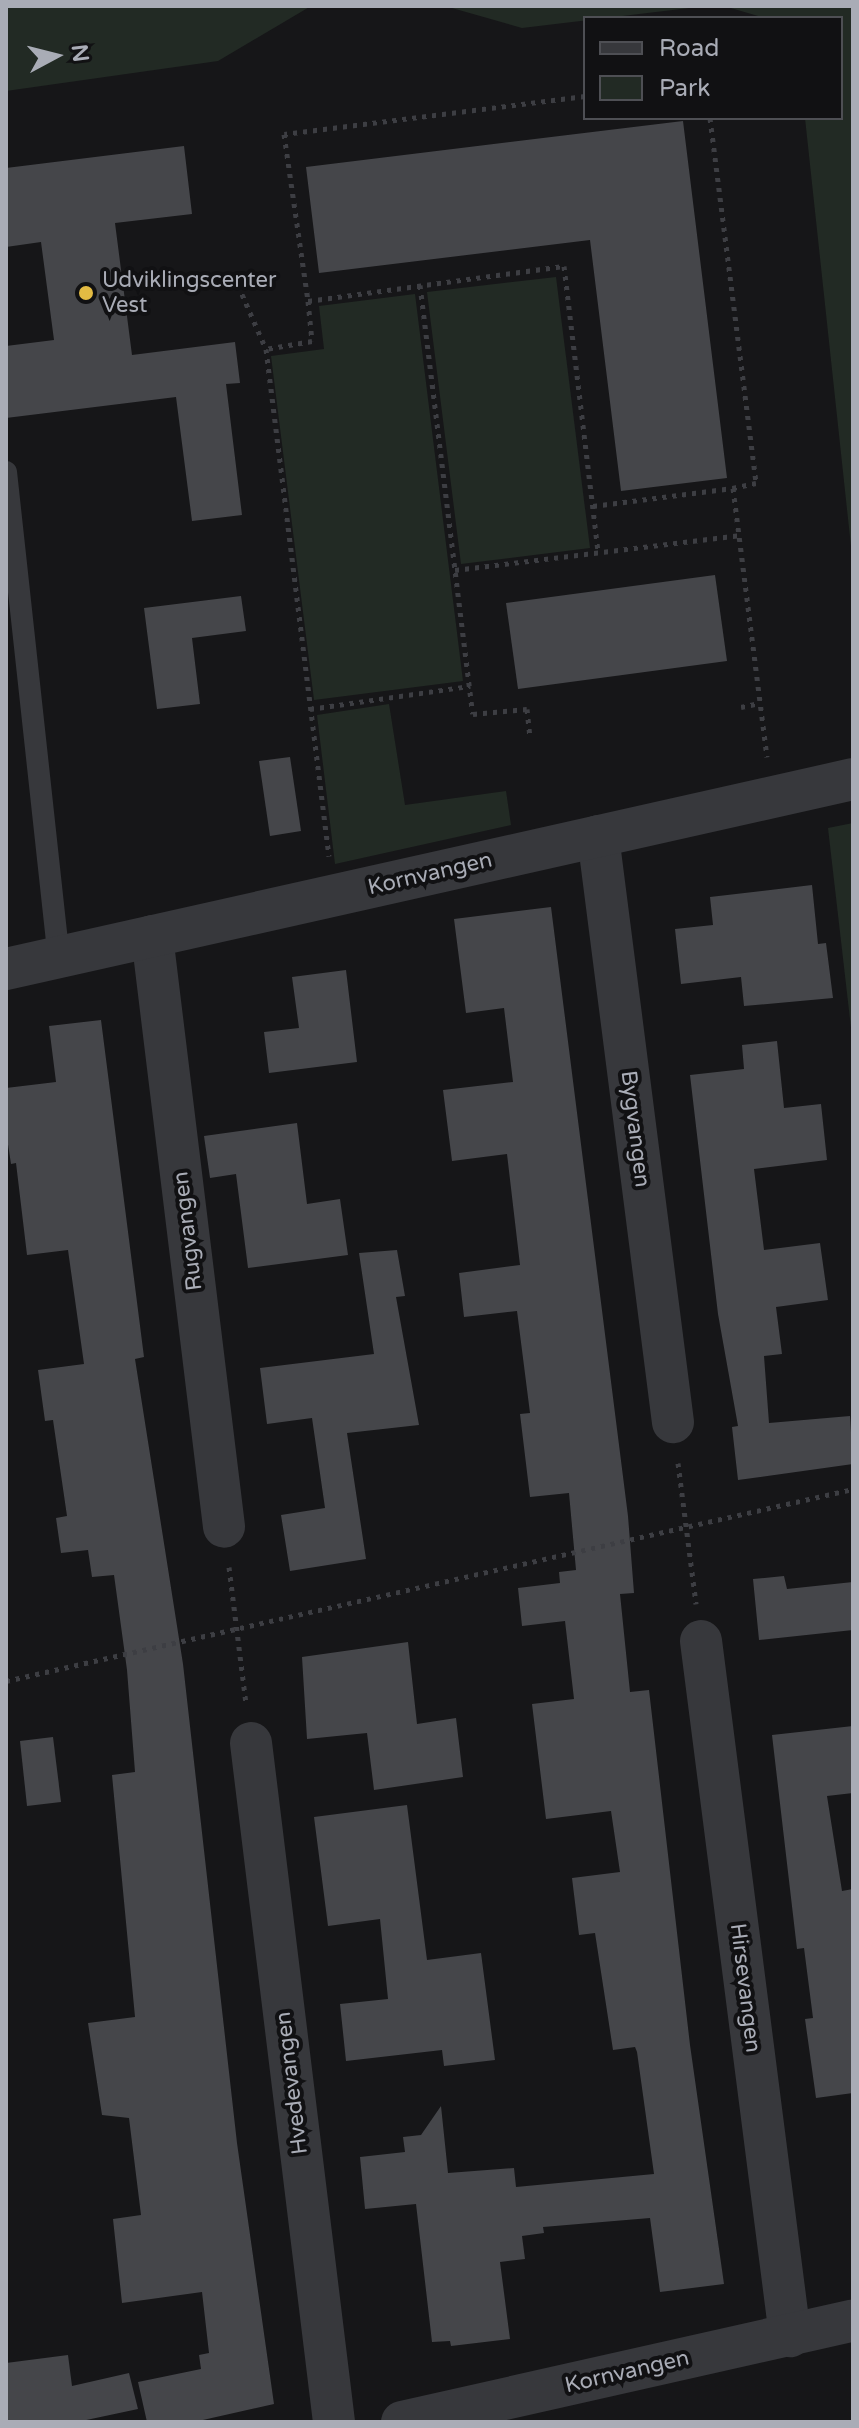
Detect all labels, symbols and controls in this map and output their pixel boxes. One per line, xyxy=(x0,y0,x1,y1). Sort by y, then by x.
north arrow xyxy=(16,16,96,96)
legend xyxy=(583,16,843,120)
text: Road xyxy=(659,34,719,63)
text: N xyxy=(66,43,94,63)
text: Park xyxy=(659,74,710,103)
place label: Udviklingscenter Vest xyxy=(102,267,276,318)
marker: Udviklingscenter Vest xyxy=(77,284,95,302)
street label: Kornvangen xyxy=(365,847,495,901)
street label: Bygvangen xyxy=(615,1069,655,1189)
street label: Rugvangen xyxy=(168,1170,208,1292)
street label: Hirsevangen xyxy=(724,1922,766,2054)
street label: Hvedevangen xyxy=(270,2010,314,2156)
street label: Kornvangen xyxy=(562,2345,692,2399)

